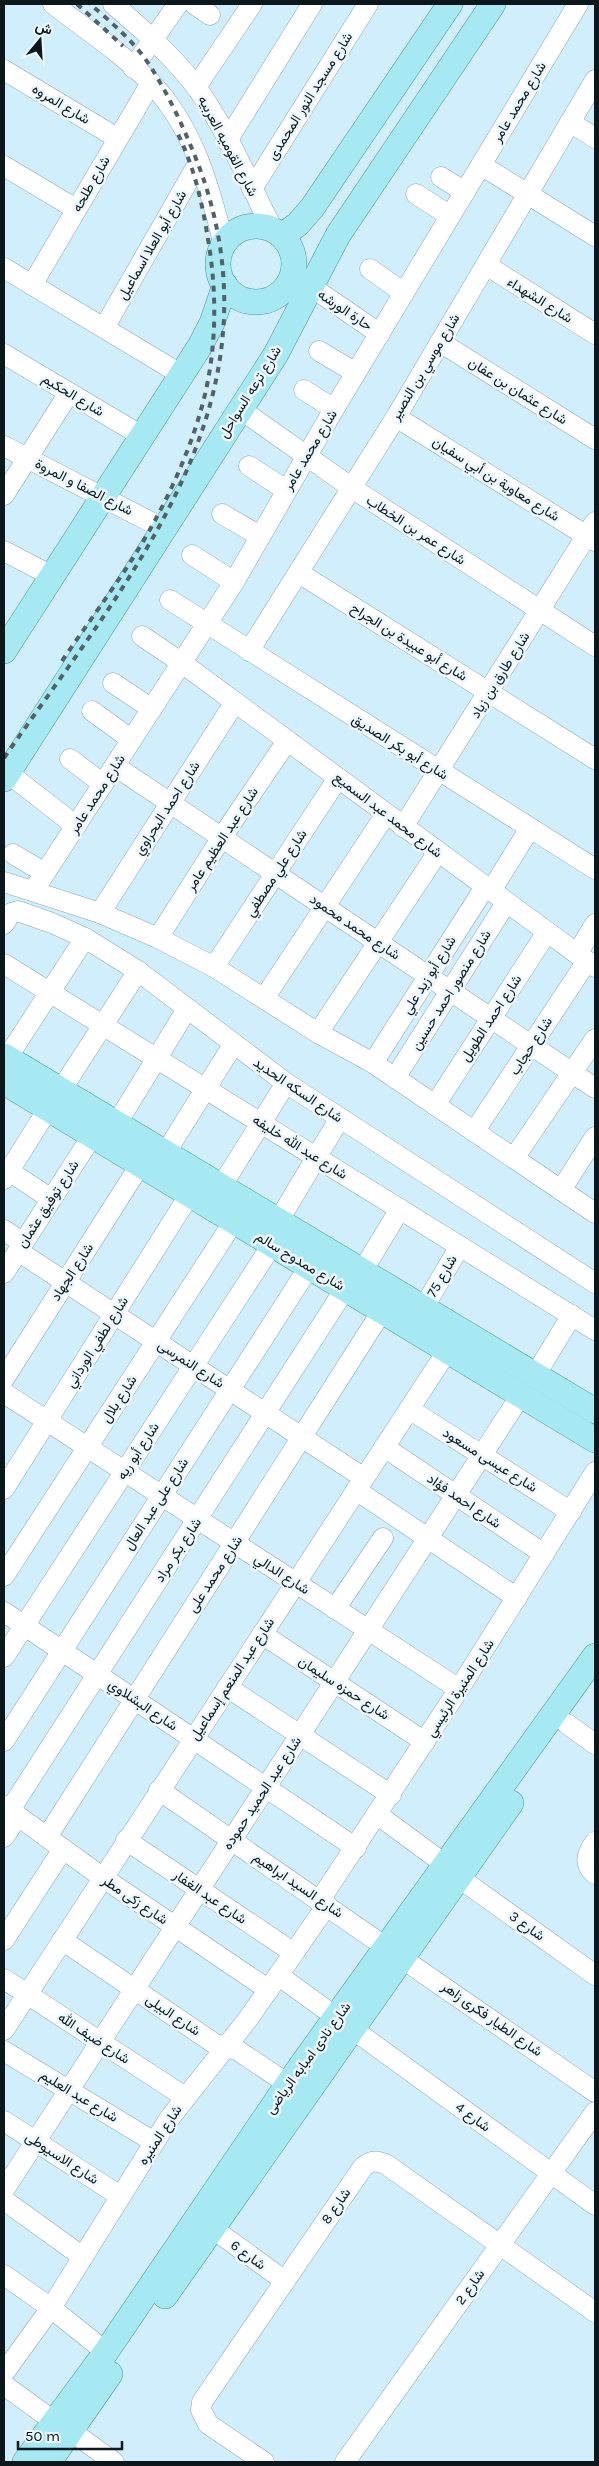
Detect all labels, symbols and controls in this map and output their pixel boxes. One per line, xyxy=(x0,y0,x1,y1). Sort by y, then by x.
north arrow xyxy=(15,15,65,65)
text: ش xyxy=(33,17,55,39)
street label: شارع مسجد النور المحمدى xyxy=(264,29,358,164)
street label: شارع محمد عامر xyxy=(488,59,551,147)
street label: شارع المروه xyxy=(28,80,93,130)
street label: شارع القوميه العربيه xyxy=(192,93,262,200)
street label: شارع طلحه xyxy=(68,153,116,216)
street label: شارع أبو العلا اسماعيل xyxy=(114,187,192,304)
street label: شارع الشهداء xyxy=(503,273,576,328)
street label: حارة الورشه xyxy=(315,286,375,334)
street label: شارع موسي بن النصير xyxy=(386,311,466,426)
street label: شارع ترعه السواحل xyxy=(215,343,287,442)
street label: شارع عثمان بن عفان xyxy=(464,354,571,430)
street label: شارع الحكيم xyxy=(38,370,107,422)
street label: شارع محمد عامر xyxy=(279,407,342,495)
street label: شارع معاوية بن أبي سفيان xyxy=(428,433,563,528)
street label: شارع الصفا و المروة xyxy=(31,455,136,521)
street label: شارع عمر بن الخطاب xyxy=(362,491,469,570)
street label: شارع أبو عبيدة بن الجراح xyxy=(346,599,470,687)
street label: شارع طارق بن زياد xyxy=(467,629,535,722)
street label: شارع أبو بكر الصديق xyxy=(348,711,451,785)
street label: شارع محمد عامر xyxy=(65,751,131,839)
street label: شارع احمد البحراوي xyxy=(130,758,206,860)
street label: شارع محمد عبد السميع xyxy=(329,769,446,863)
street label: شارع عبد العظيم عامر xyxy=(182,784,264,896)
street label: شارع علي مصطفي xyxy=(241,826,313,921)
street label: شارع محمد محمود xyxy=(306,891,403,965)
street label: شارع منصور احمد حسين xyxy=(407,927,497,1054)
street label: شارع أبو زيد علي xyxy=(398,933,462,1019)
street label: شارع احمد الطويل xyxy=(457,971,527,1066)
street label: شارع حجاب xyxy=(506,1014,558,1080)
street label: شارع السكه الحديد xyxy=(249,1054,346,1128)
street label: شارع عبد الله خليفه xyxy=(248,1111,351,1185)
street label: شارع توفيق عثمان xyxy=(13,1157,84,1252)
street label: شارع ممدوح سالم xyxy=(251,1228,348,1296)
street label: شارع الجهاد xyxy=(47,1240,99,1305)
street label: شارع 75 xyxy=(423,1252,463,1301)
street label: شارع لطفي الورداني xyxy=(62,1293,134,1392)
street label: شارع النمرسى xyxy=(153,1336,227,1393)
street label: شارع بلال xyxy=(97,1372,142,1427)
street label: شارع أبو ريه xyxy=(113,1419,164,1484)
street label: شارع عيسى مسعود xyxy=(439,1424,540,1498)
street label: شارع على عبد العال xyxy=(120,1455,194,1554)
street label: شارع احمد فؤاد xyxy=(423,1470,504,1534)
street label: شارع بكر مراد xyxy=(151,1515,207,1586)
street label: شارع محمد على xyxy=(184,1532,248,1617)
street label: شارع الدالي xyxy=(249,1550,313,1601)
street label: شارع عبد المنعم إسماعيل xyxy=(186,1614,280,1745)
street label: شارع المنيرة الرئيسي xyxy=(422,1636,500,1742)
street label: شارع حمزه سليمان xyxy=(294,1652,393,1725)
street label: شارع البشلاوي xyxy=(103,1676,181,1737)
street label: شارع عبد الحميد حموده xyxy=(219,1733,307,1854)
street label: شارع السيد ابراهيم xyxy=(249,1849,346,1923)
street label: شارع عبد الغفار xyxy=(168,1866,250,1930)
street label: شارع زكى مطر xyxy=(97,1871,171,1930)
street label: شارع 3 xyxy=(505,1907,548,1946)
street label: شارع الطيار فكرى زاهر xyxy=(436,1977,546,2062)
street label: شارع البيلى xyxy=(141,1991,204,2041)
street label: شارع نادى امبابه الرياضى xyxy=(262,1999,356,2119)
street label: شارع ضيف الله xyxy=(54,2008,133,2069)
street label: شارع عبد العليم xyxy=(36,2066,121,2128)
street label: شارع 4 xyxy=(451,2099,494,2137)
street label: شارع المنيره xyxy=(134,2102,187,2169)
street label: شارع الاسيوطى xyxy=(21,2128,102,2190)
street label: شارع 8 xyxy=(318,2185,356,2228)
street label: شارع 6 xyxy=(226,2237,269,2275)
street label: شارع 2 xyxy=(452,2266,490,2309)
scale bar xyxy=(18,2418,121,2450)
text: 50 m xyxy=(25,2427,60,2445)

